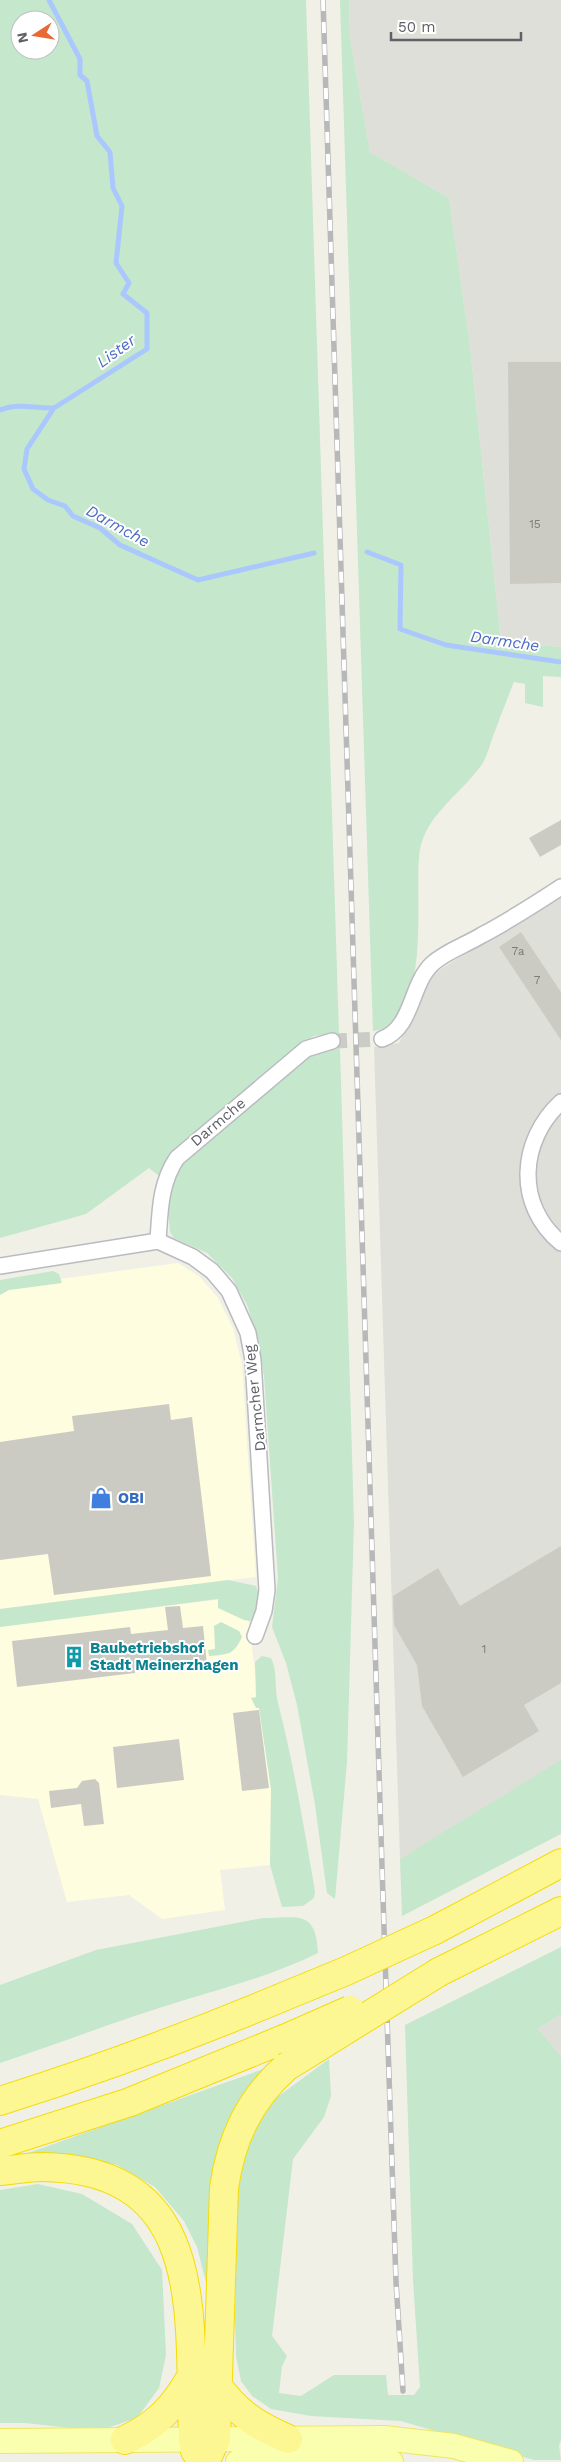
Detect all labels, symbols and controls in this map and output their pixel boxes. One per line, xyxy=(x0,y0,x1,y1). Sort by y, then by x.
north arrow xyxy=(10,10,60,60)
scale bar xyxy=(391,10,521,42)
text: 50 m xyxy=(398,18,435,36)
text: N xyxy=(13,31,31,44)
water label: Lister xyxy=(93,330,140,371)
water label: Darmche xyxy=(83,501,153,551)
house number: 15 xyxy=(529,517,541,531)
water label: Darmche xyxy=(469,627,541,655)
house number: 7a xyxy=(511,944,525,958)
house number: 7 xyxy=(534,973,541,987)
street label: Darmche xyxy=(187,1094,249,1150)
street label: Darmcher Weg xyxy=(240,1344,270,1452)
shop icon: OBI xyxy=(88,1485,114,1511)
place label: OBI xyxy=(118,1489,144,1507)
place label: Baubetriebshof Stadt Meinerzhagen xyxy=(90,1639,239,1674)
house number: 1 xyxy=(482,1642,486,1656)
building icon: Baubetriebshof Stadt Meinerzhagen xyxy=(61,1644,87,1670)

